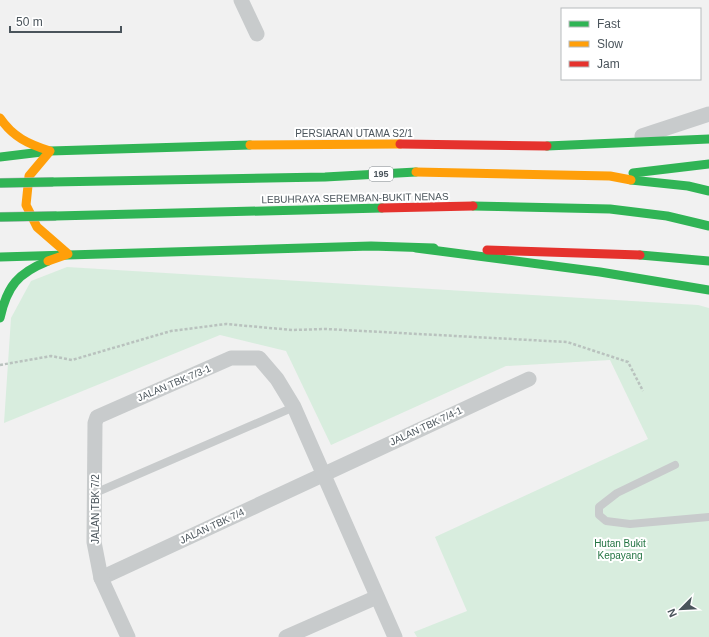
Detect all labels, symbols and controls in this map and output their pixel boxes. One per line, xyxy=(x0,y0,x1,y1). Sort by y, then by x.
scale bar xyxy=(10,8,121,34)
legend xyxy=(561,8,701,80)
text: 50 m xyxy=(16,15,43,29)
text: Fast xyxy=(597,17,621,31)
text: Slow xyxy=(597,37,623,51)
text: Jam xyxy=(597,57,620,71)
street label: PERSIARAN UTAMA S2/1 xyxy=(295,128,413,139)
road number: 195 xyxy=(369,167,393,181)
street label: LEBUHRAYA SEREMBAN-BUKIT NENAS xyxy=(261,191,449,205)
street label: JALAN TBK 7/3-1 xyxy=(136,362,213,403)
street label: JALAN TBK 7/4-1 xyxy=(388,404,464,448)
street label: JALAN TBK 7/2 xyxy=(90,474,101,544)
street label: JALAN TBK 7/4 xyxy=(178,506,246,546)
park label: Hutan Bukit Kepayang xyxy=(594,538,646,561)
north arrow xyxy=(661,589,701,629)
text: N xyxy=(665,607,679,619)

